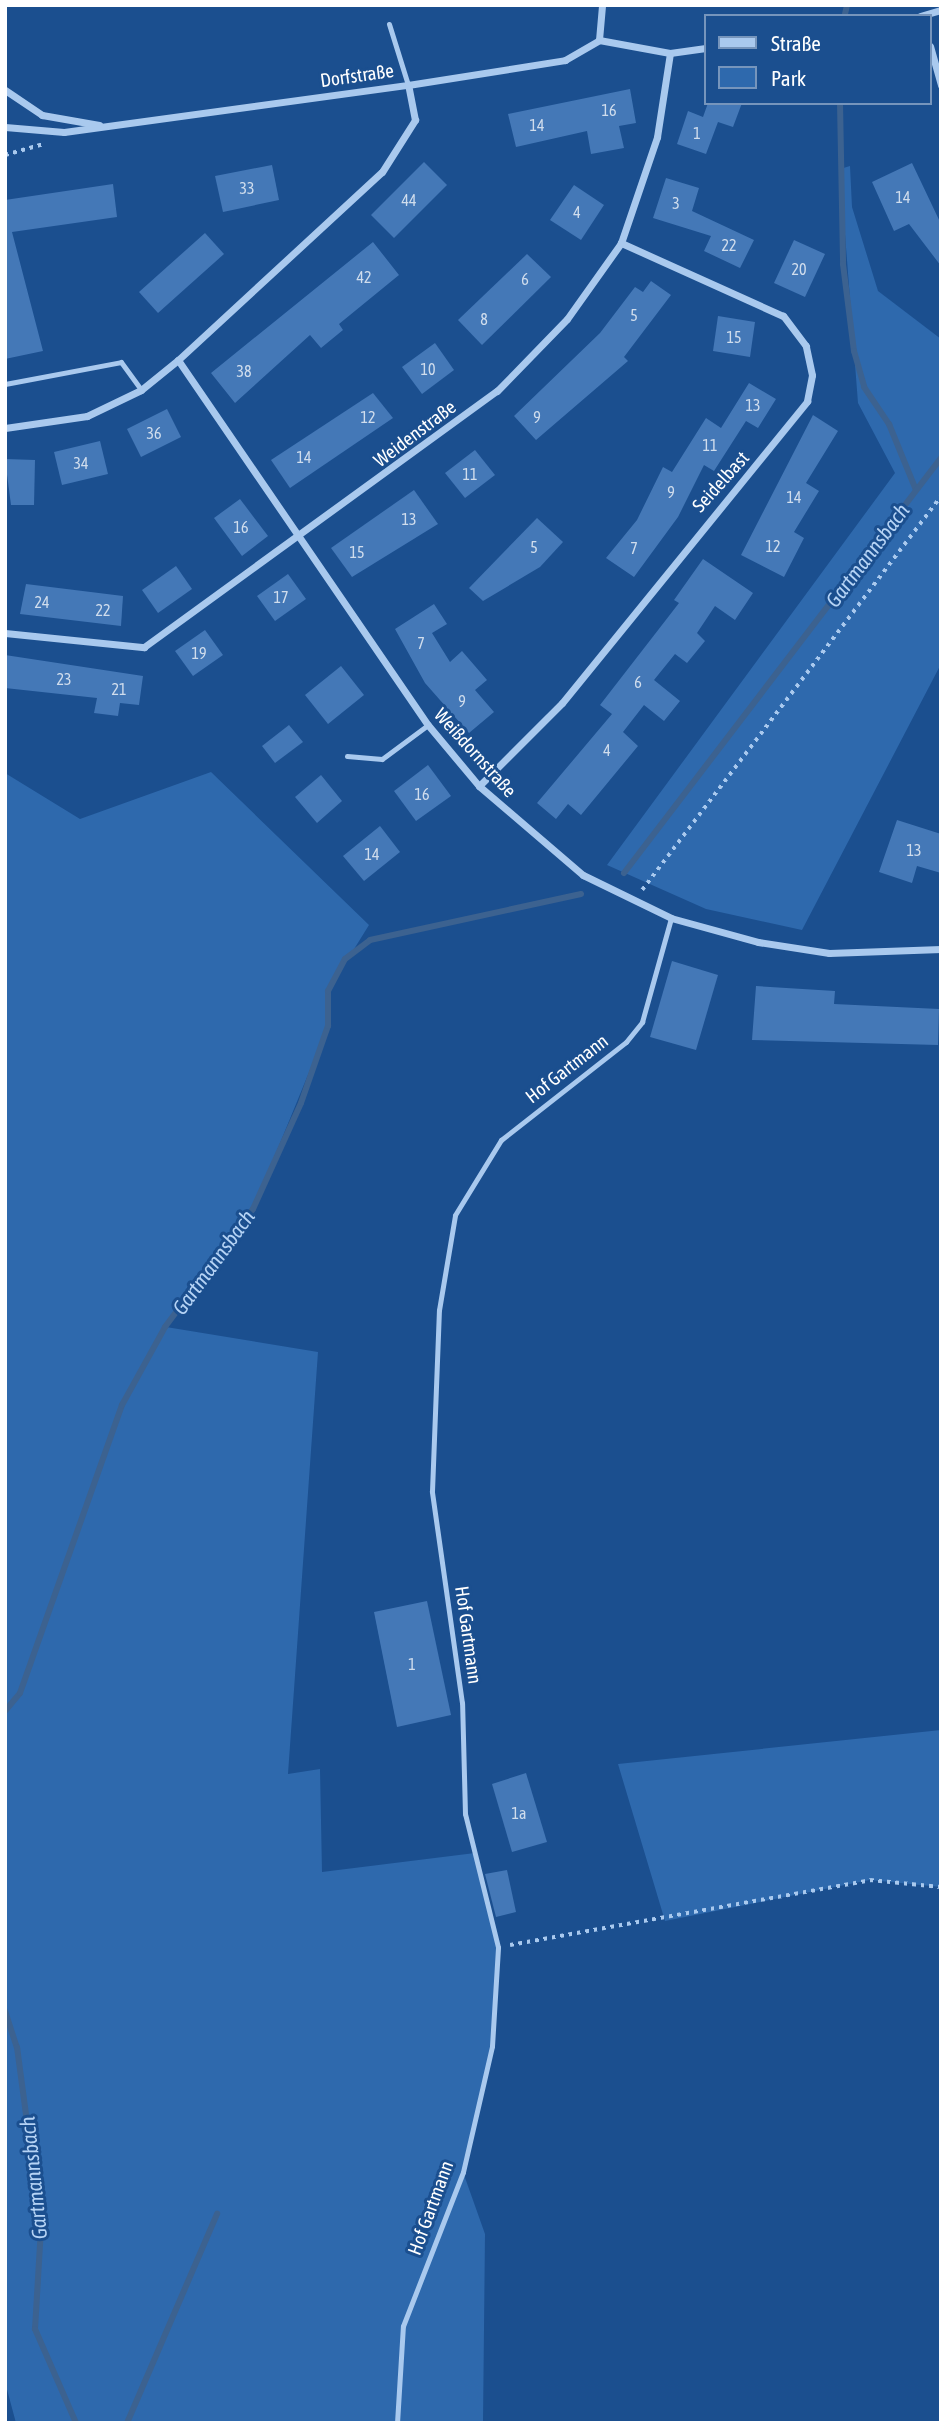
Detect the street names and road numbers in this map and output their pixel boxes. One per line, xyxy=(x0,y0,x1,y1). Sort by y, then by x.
street label: Dorfstraße xyxy=(319,60,395,92)
street label: Weidenstraße xyxy=(369,396,461,472)
street label: Seidelbast xyxy=(688,447,754,517)
street label: Weißdornstraße xyxy=(429,704,521,802)
street label: Hof Gartmann xyxy=(521,1030,613,1108)
street label: Hof Gartmann xyxy=(450,1585,486,1685)
street label: Hof Gartmann xyxy=(403,2158,459,2258)

